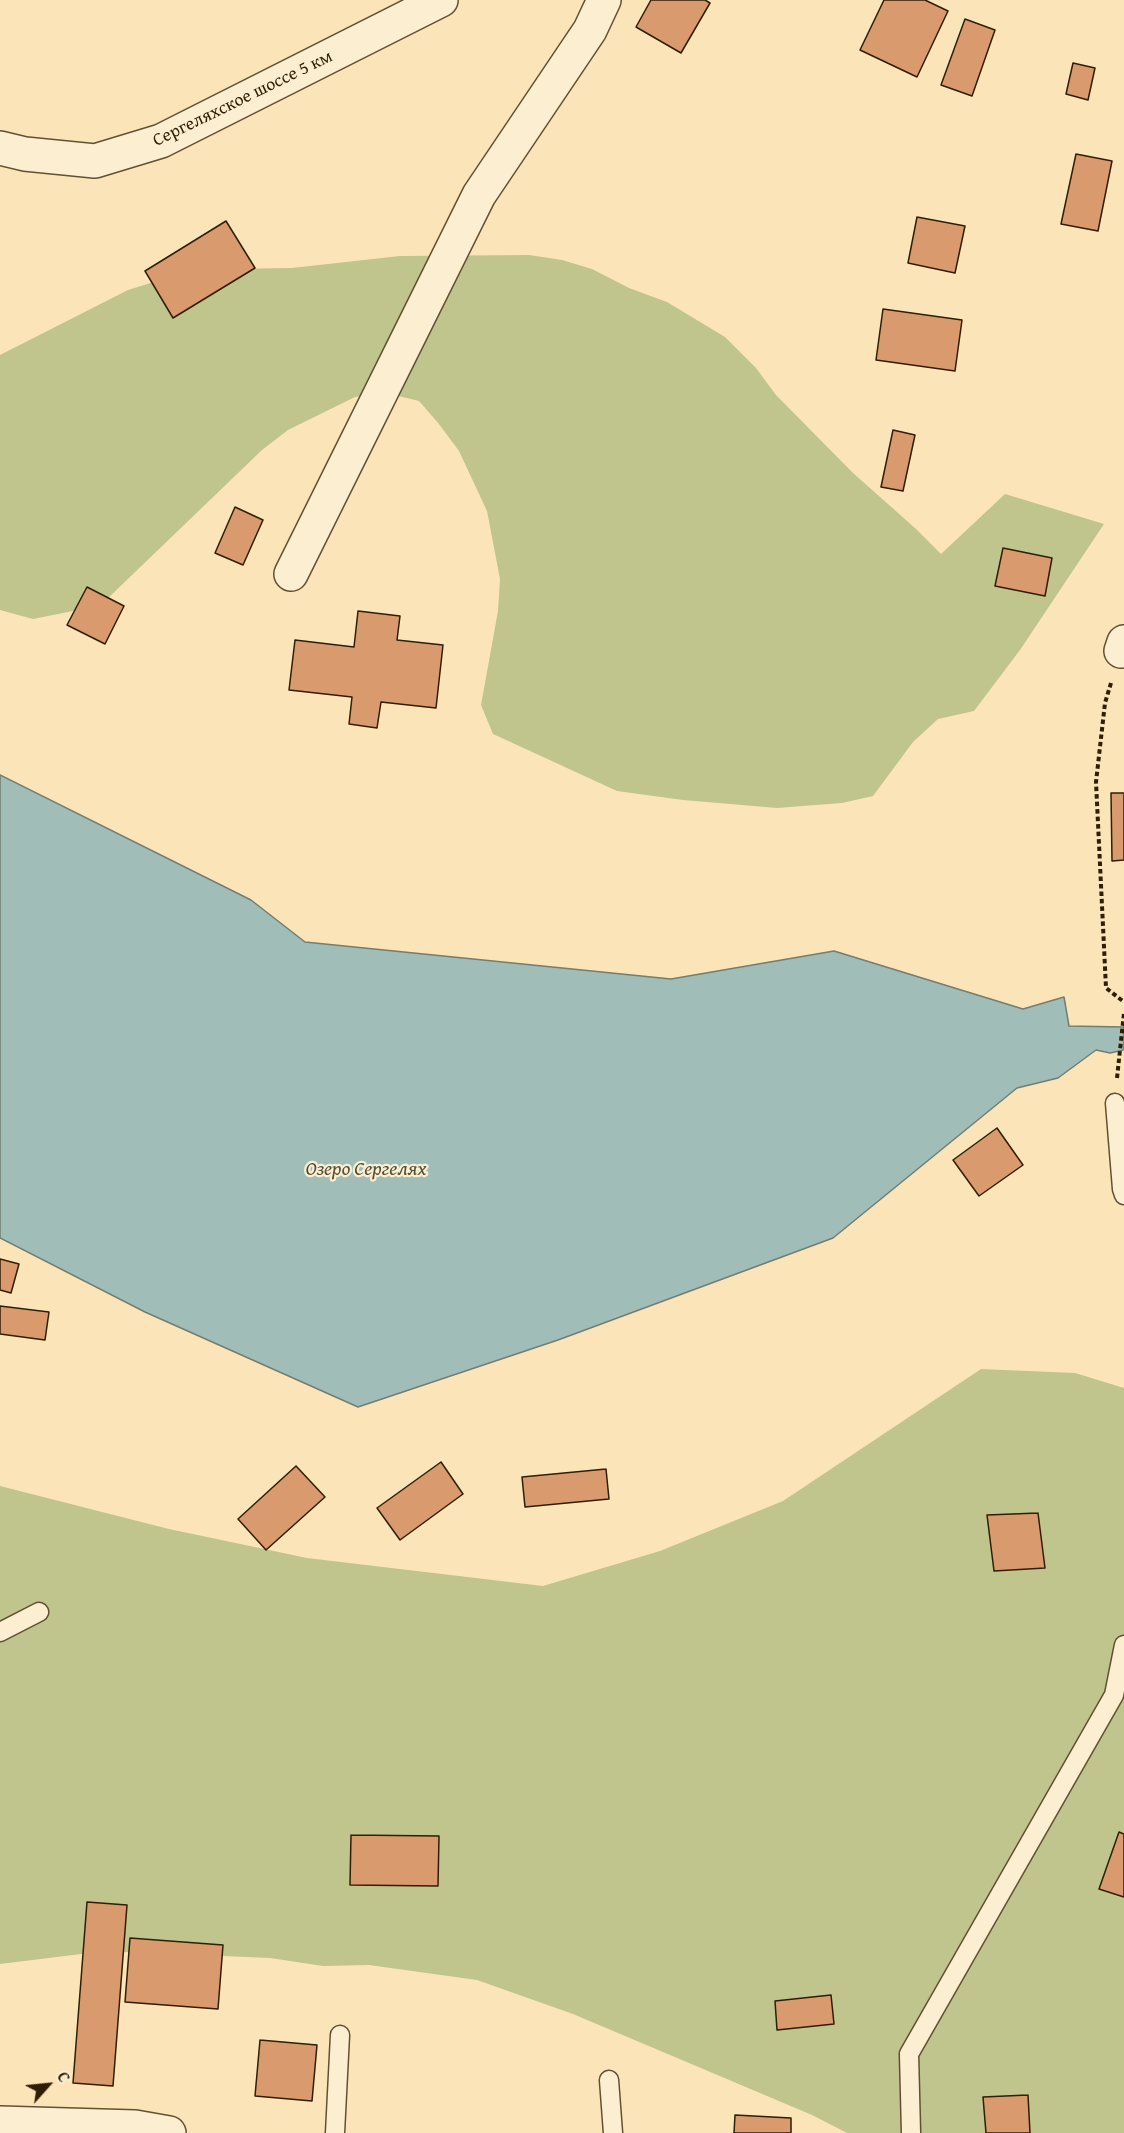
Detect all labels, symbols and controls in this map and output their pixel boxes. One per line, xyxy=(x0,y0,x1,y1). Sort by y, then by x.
street label: Сергеляхское шоссе 5 км xyxy=(150,46,336,152)
water label: Озеро Сергелях xyxy=(306,1158,426,1182)
north arrow xyxy=(18,2055,78,2115)
text: С xyxy=(51,2067,77,2086)

